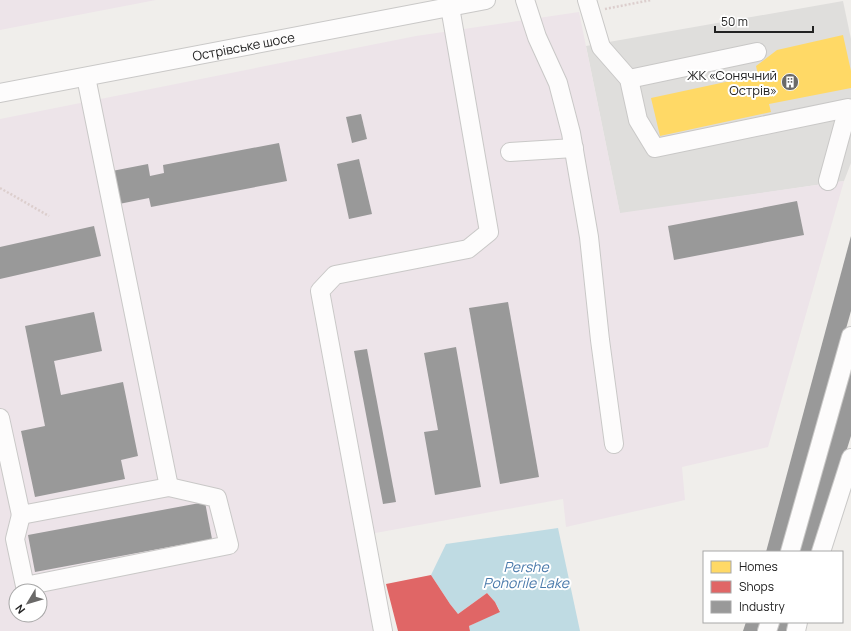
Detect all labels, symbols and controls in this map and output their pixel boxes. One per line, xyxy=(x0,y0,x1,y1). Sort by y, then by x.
scale bar xyxy=(715,8,813,34)
text: 50 m xyxy=(721,13,748,30)
street label: Острівське шосе xyxy=(191,28,297,65)
place label: ЖК «Сонячний Острів» xyxy=(687,66,777,99)
building icon: ЖК «Сонячний Острів» xyxy=(780,72,800,92)
legend xyxy=(703,551,843,623)
water label: Pershe Pohorile Lake xyxy=(483,557,570,592)
text: Homes xyxy=(739,558,778,575)
text: Shops xyxy=(739,578,774,595)
north arrow xyxy=(8,583,48,623)
text: Industry xyxy=(739,598,785,615)
text: N xyxy=(11,602,28,617)

